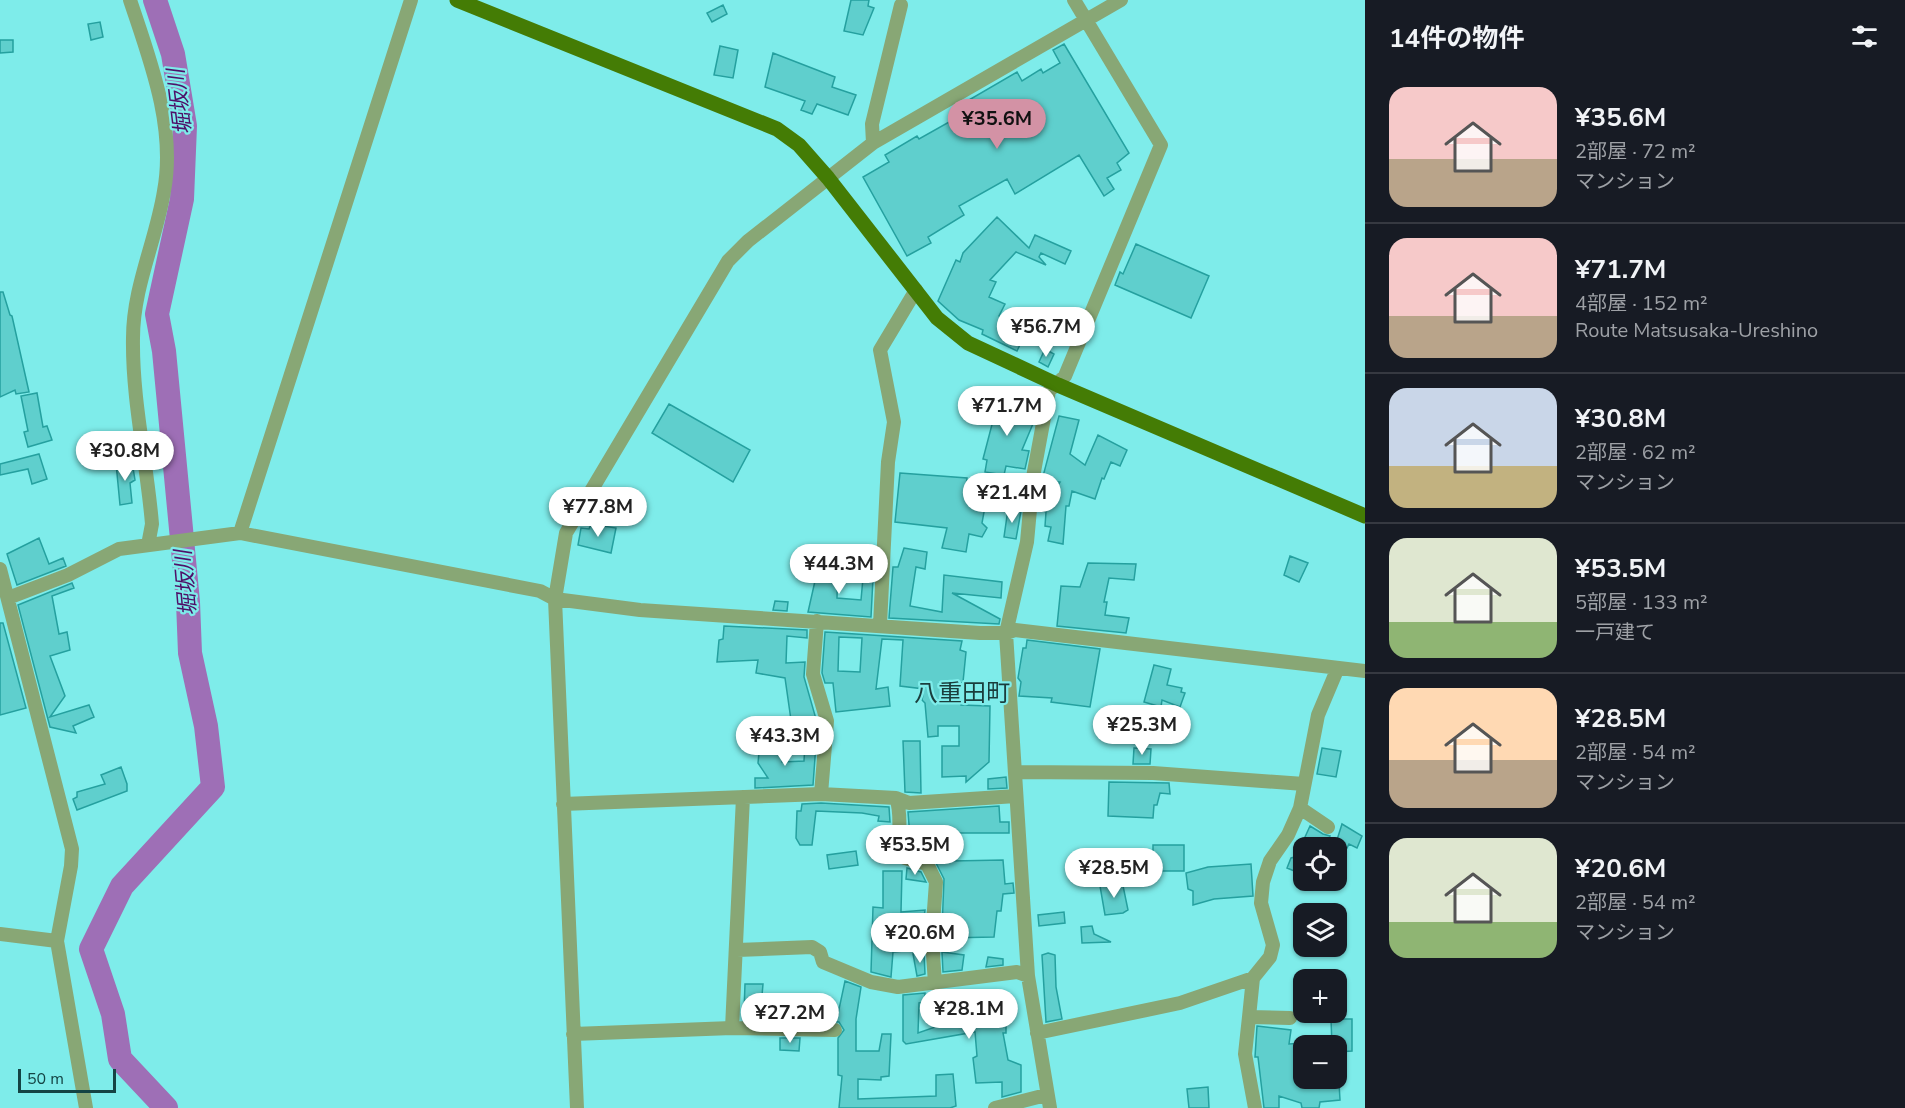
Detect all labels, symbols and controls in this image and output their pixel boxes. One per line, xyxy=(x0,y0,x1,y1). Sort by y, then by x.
icon: filters xyxy=(1848,20,1881,53)
text: 14件の物件 xyxy=(1389,21,1524,56)
water label: 堀坂川 xyxy=(161,65,199,136)
pin: ¥35.6M xyxy=(948,99,1046,150)
text: ¥35.6M xyxy=(1575,100,1666,135)
text: ¥35.6M xyxy=(962,105,1032,132)
icon: home xyxy=(1437,111,1509,183)
text: 2部屋 · 72 m² xyxy=(1575,138,1696,165)
text: マンション xyxy=(1575,168,1675,195)
text: ¥71.7M xyxy=(1575,252,1666,287)
icon: home xyxy=(1437,262,1509,334)
text: 4部屋 · 152 m² xyxy=(1575,290,1708,317)
pin: ¥56.7M xyxy=(997,307,1095,358)
text: ¥56.7M xyxy=(1011,313,1081,340)
text: Route Matsusaka-Ureshino xyxy=(1575,317,1818,344)
pin: ¥71.7M xyxy=(958,386,1056,437)
text: ¥71.7M xyxy=(972,392,1042,419)
text: ¥30.8M xyxy=(1575,401,1666,436)
icon: home xyxy=(1437,412,1509,484)
pin: ¥30.8M xyxy=(76,431,174,482)
text: ¥30.8M xyxy=(90,437,160,464)
text: 2部屋 · 62 m² xyxy=(1575,439,1696,466)
text: マンション xyxy=(1575,469,1675,496)
pin: ¥21.4M xyxy=(963,473,1061,524)
text: ¥21.4M xyxy=(977,479,1047,506)
pin: ¥77.8M xyxy=(549,487,647,538)
text: ¥77.8M xyxy=(563,493,633,520)
pin: ¥44.3M xyxy=(790,544,888,595)
water label: 堀坂川 xyxy=(168,547,204,617)
text: ¥44.3M xyxy=(804,550,874,577)
text: ¥53.5M xyxy=(1575,551,1666,586)
icon: home xyxy=(1437,562,1509,634)
text: 5部屋 · 133 m² xyxy=(1575,589,1708,616)
text: 一戸建て xyxy=(1575,619,1655,646)
district label: 八重田町 xyxy=(914,677,1010,709)
text: ¥28.5M xyxy=(1575,701,1666,736)
pin: ¥25.3M xyxy=(1093,705,1191,756)
text: ¥25.3M xyxy=(1107,711,1177,738)
icon: home xyxy=(1437,712,1509,784)
pin: ¥43.3M xyxy=(736,716,834,767)
text: ¥43.3M xyxy=(750,722,820,749)
text: 2部屋 · 54 m² xyxy=(1575,739,1696,766)
text: マンション xyxy=(1575,769,1675,796)
pin: ¥53.5M xyxy=(866,825,964,876)
text: ¥53.5M xyxy=(880,831,950,858)
map controls xyxy=(1293,837,1347,1089)
button: locate xyxy=(1293,837,1347,891)
pin: ¥28.5M xyxy=(1065,848,1163,899)
text: ¥20.6M xyxy=(1575,851,1666,886)
text: ¥28.5M xyxy=(1079,854,1149,881)
icon: home xyxy=(1437,862,1509,934)
text: 2部屋 · 54 m² xyxy=(1575,889,1696,916)
button: layers xyxy=(1293,903,1347,957)
pin: ¥20.6M xyxy=(871,913,969,964)
text: ¥20.6M xyxy=(885,919,955,946)
text: マンション xyxy=(1575,919,1675,946)
button: + xyxy=(1293,969,1347,1023)
pin: ¥28.1M xyxy=(920,989,1018,1040)
pin: ¥27.2M xyxy=(741,993,839,1044)
text: ¥28.1M xyxy=(934,995,1004,1022)
text: ¥27.2M xyxy=(755,999,825,1026)
button: − xyxy=(1293,1035,1347,1089)
scale bar xyxy=(18,1066,116,1094)
text: 50 m xyxy=(27,1068,64,1090)

